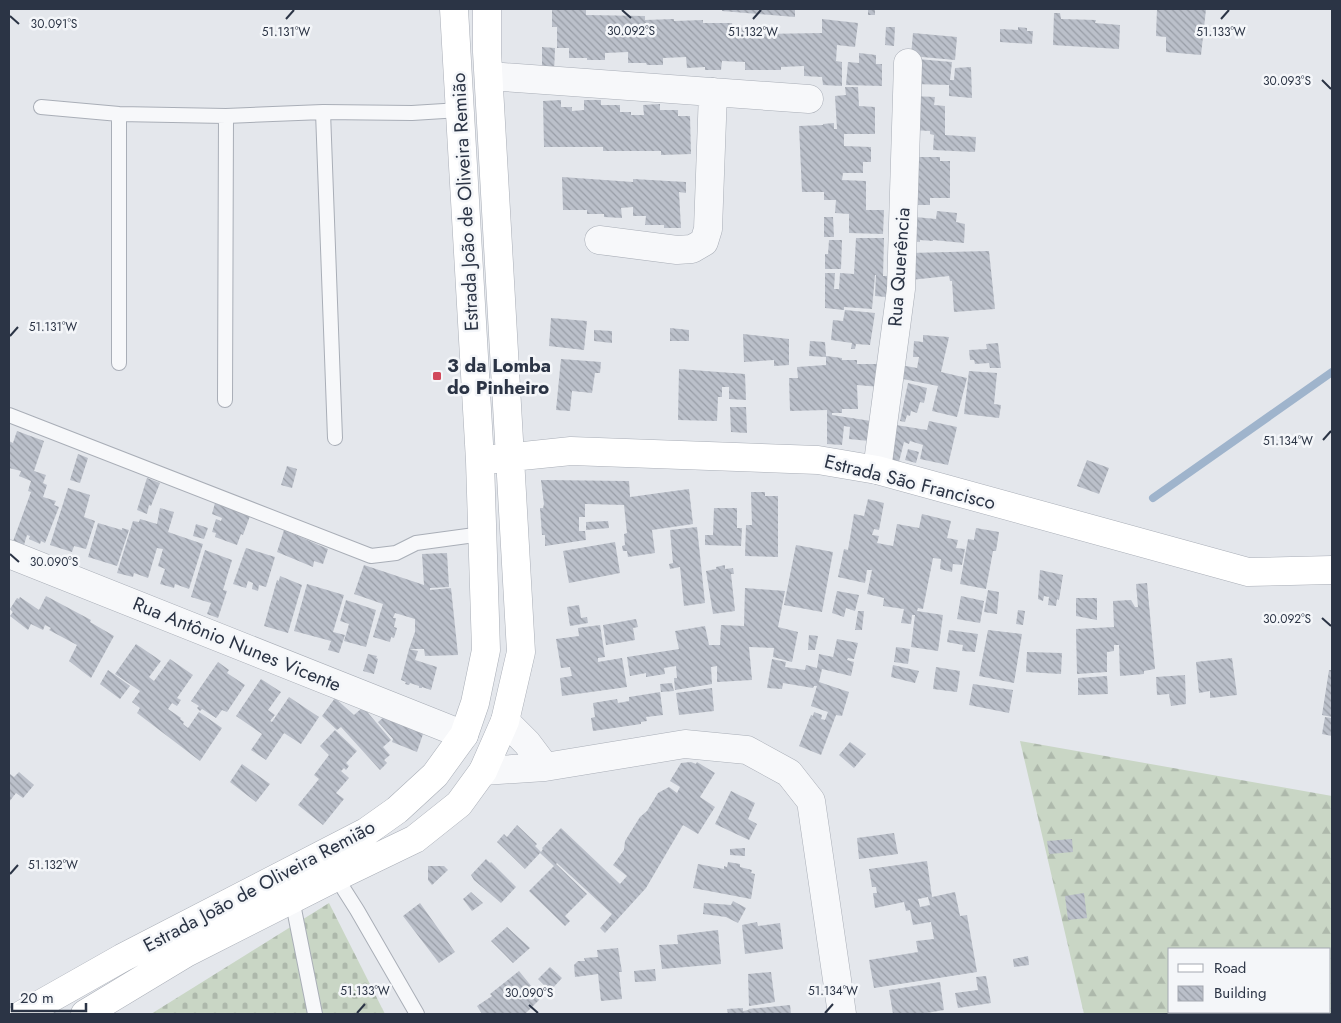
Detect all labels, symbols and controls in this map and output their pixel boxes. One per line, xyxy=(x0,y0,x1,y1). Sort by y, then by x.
text: 30.091°S xyxy=(31,15,78,33)
text: 30.092°S xyxy=(607,22,656,40)
text: 51.131°W xyxy=(262,23,310,41)
text: 51.132°W xyxy=(728,23,778,41)
text: 51.133°W xyxy=(1196,23,1246,41)
street label: Estrada João de Oliveira Remião xyxy=(445,72,485,332)
text: 30.093°S xyxy=(1263,72,1311,90)
street label: Rua Querência xyxy=(881,207,917,327)
text: 51.131°W xyxy=(29,318,77,336)
place label: 3 da Lomba do Pinheiro xyxy=(447,352,551,401)
marker: 3 da Lomba do Pinheiro xyxy=(431,370,443,382)
text: 51.134°W xyxy=(1263,432,1313,450)
street label: Estrada São Francisco xyxy=(822,448,998,516)
text: 30.090°S xyxy=(30,553,79,571)
street label: Rua Antônio Nunes Vicente xyxy=(129,590,345,698)
text: 30.092°S xyxy=(1263,610,1312,628)
street label: Estrada João de Oliveira Remião xyxy=(138,813,380,959)
text: 51.132°W xyxy=(28,856,78,874)
legend xyxy=(1168,948,1331,1013)
text: Road xyxy=(1214,957,1246,979)
scale bar xyxy=(12,980,86,1012)
text: 51.133°W xyxy=(340,982,390,1000)
text: 51.134°W xyxy=(808,982,858,1000)
text: Building xyxy=(1214,982,1266,1004)
text: 30.090°S xyxy=(505,984,554,1002)
text: 20 m xyxy=(20,987,54,1009)

